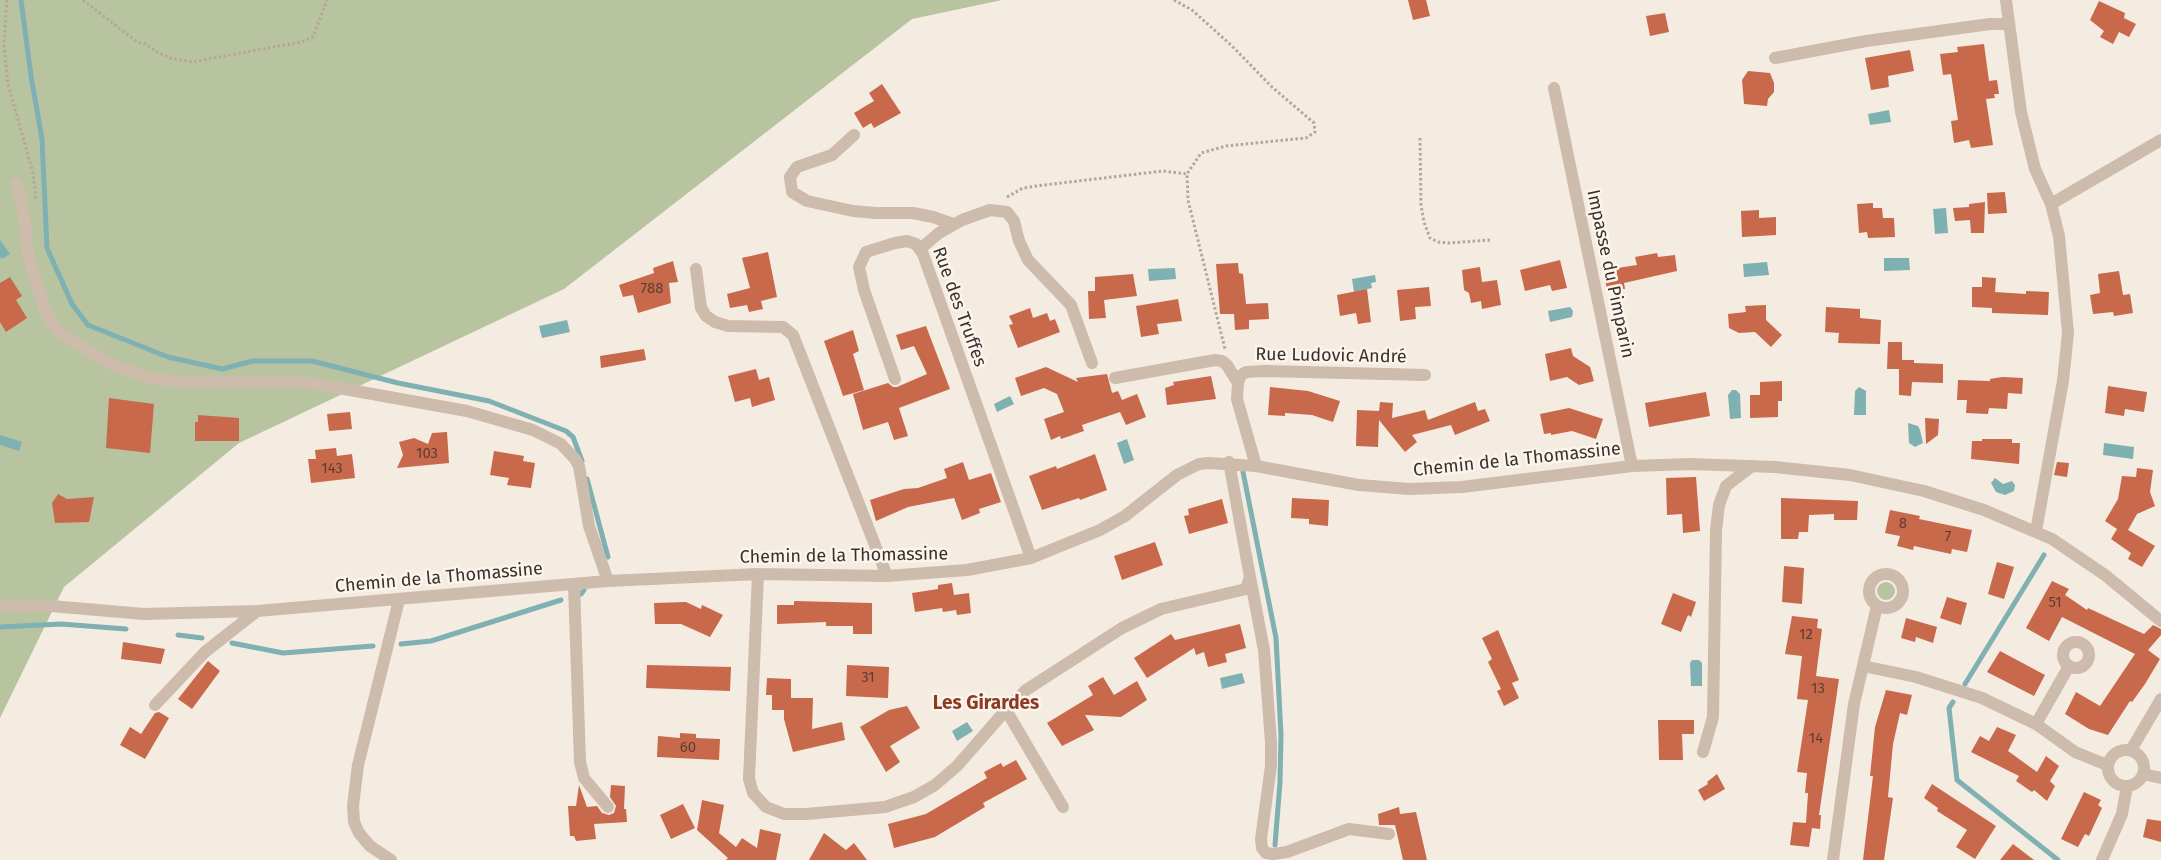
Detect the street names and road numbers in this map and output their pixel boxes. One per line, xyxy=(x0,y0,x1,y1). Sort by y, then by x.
street label: Impasse du Pimparin xyxy=(1582,188,1638,360)
street label: Rue des Truffes xyxy=(927,244,991,370)
street label: Rue Ludovic André xyxy=(1255,344,1407,368)
street label: Chemin de la Thomassine xyxy=(1412,438,1622,482)
street label: Chemin de la Thomassine xyxy=(740,543,948,569)
street label: Chemin de la Thomassine xyxy=(334,558,544,598)

